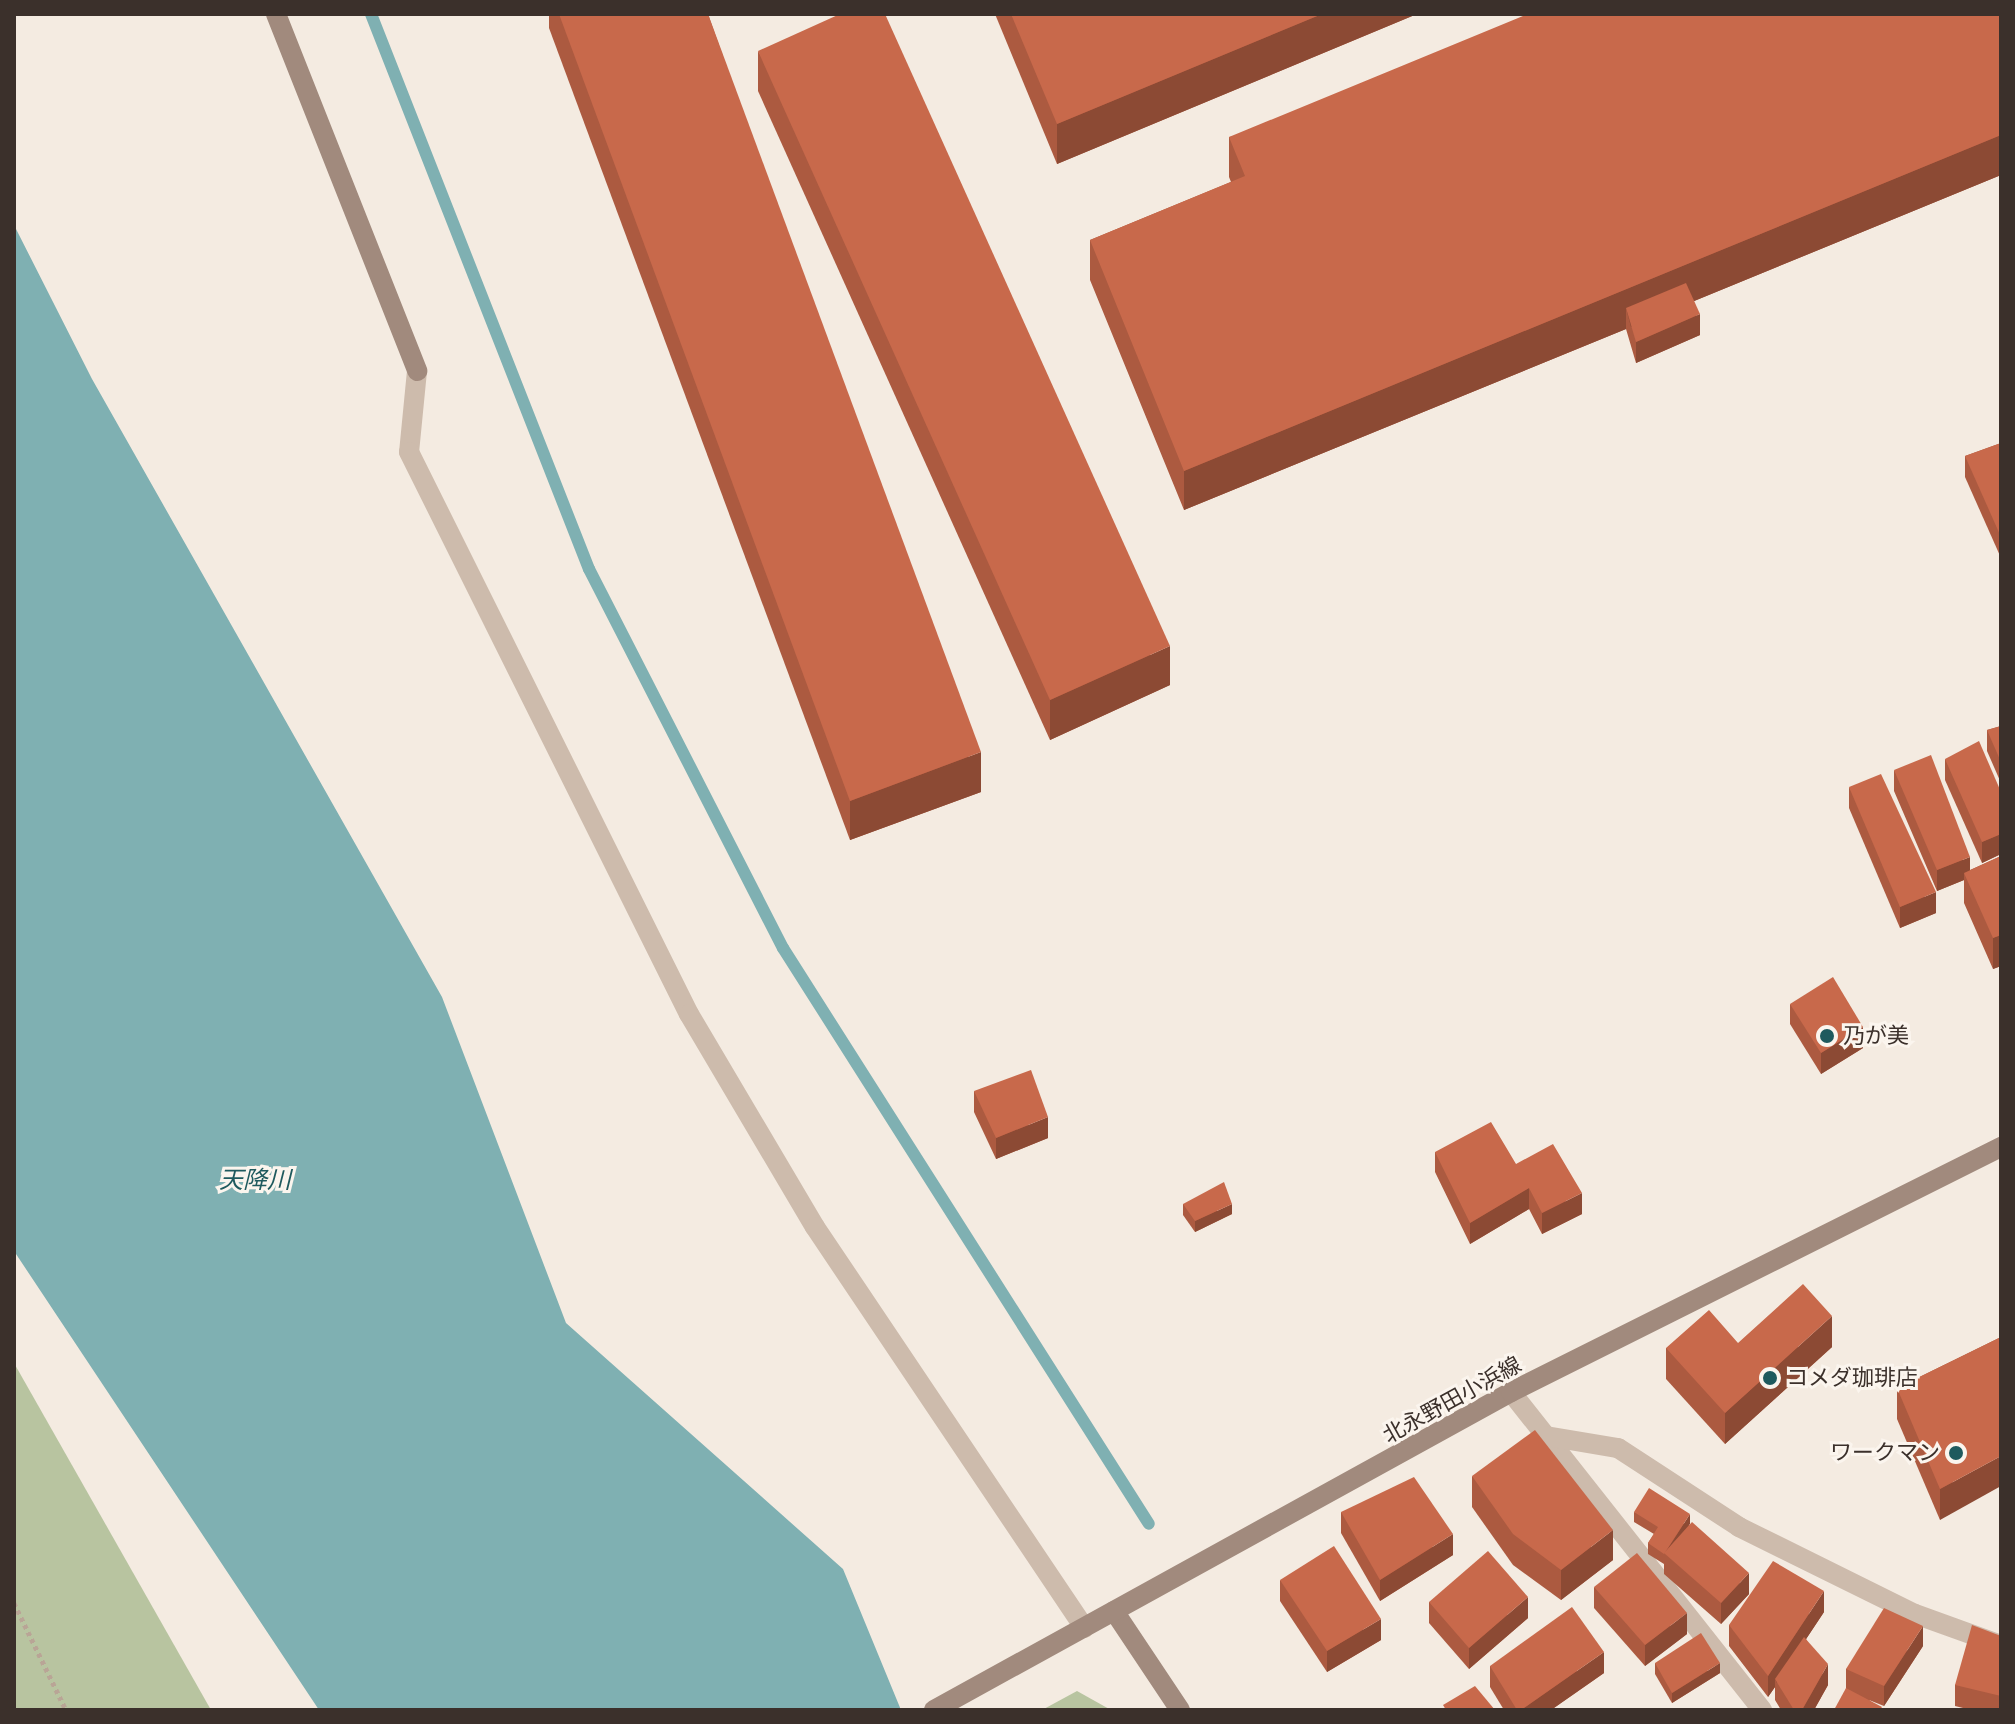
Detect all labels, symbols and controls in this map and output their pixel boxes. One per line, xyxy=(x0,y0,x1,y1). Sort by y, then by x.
place label: 乃が美 xyxy=(1843,1023,1909,1049)
marker: 乃が美 xyxy=(1818,1027,1836,1045)
water label: 天降川 xyxy=(219,1166,291,1194)
street label: 北永野田小浜線 xyxy=(1378,1351,1526,1449)
place label: コメダ珈琲店 xyxy=(1786,1365,1918,1391)
marker: コメダ珈琲店 xyxy=(1761,1369,1779,1387)
place label: ワークマン xyxy=(1830,1440,1940,1466)
marker: ワークマン xyxy=(1947,1444,1965,1462)

